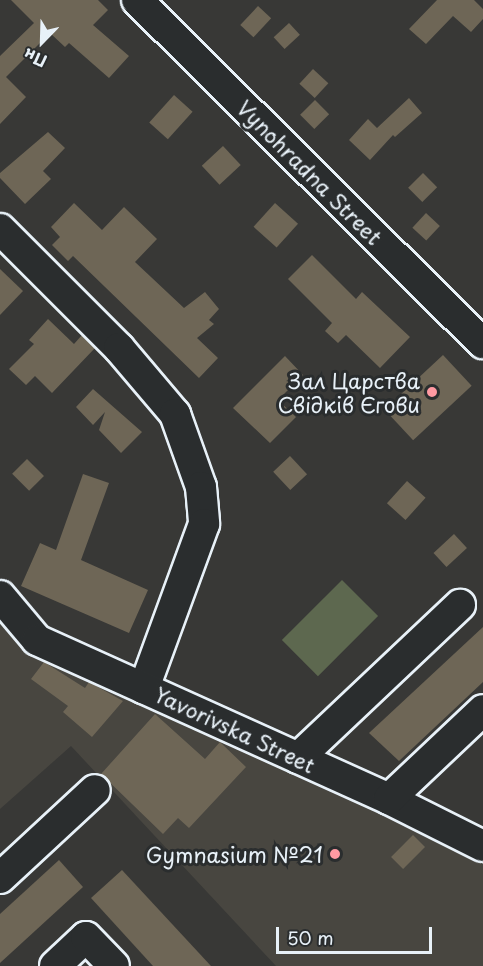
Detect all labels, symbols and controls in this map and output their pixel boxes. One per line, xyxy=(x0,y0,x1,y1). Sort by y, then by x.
north arrow xyxy=(12,12,72,72)
text: Пн xyxy=(20,43,50,74)
street label: Vynohradna Street xyxy=(233,95,387,249)
place label: Зал Царства Свідків Єгови xyxy=(277,367,420,417)
marker: Зал Царства Свідків Єгови xyxy=(425,385,439,399)
street label: Yavorivska Street xyxy=(150,680,320,778)
place label: Gymnasium №21 xyxy=(145,841,323,867)
marker: Gymnasium №21 xyxy=(328,847,342,861)
scale bar xyxy=(279,915,435,953)
text: 50 m xyxy=(287,924,334,951)

